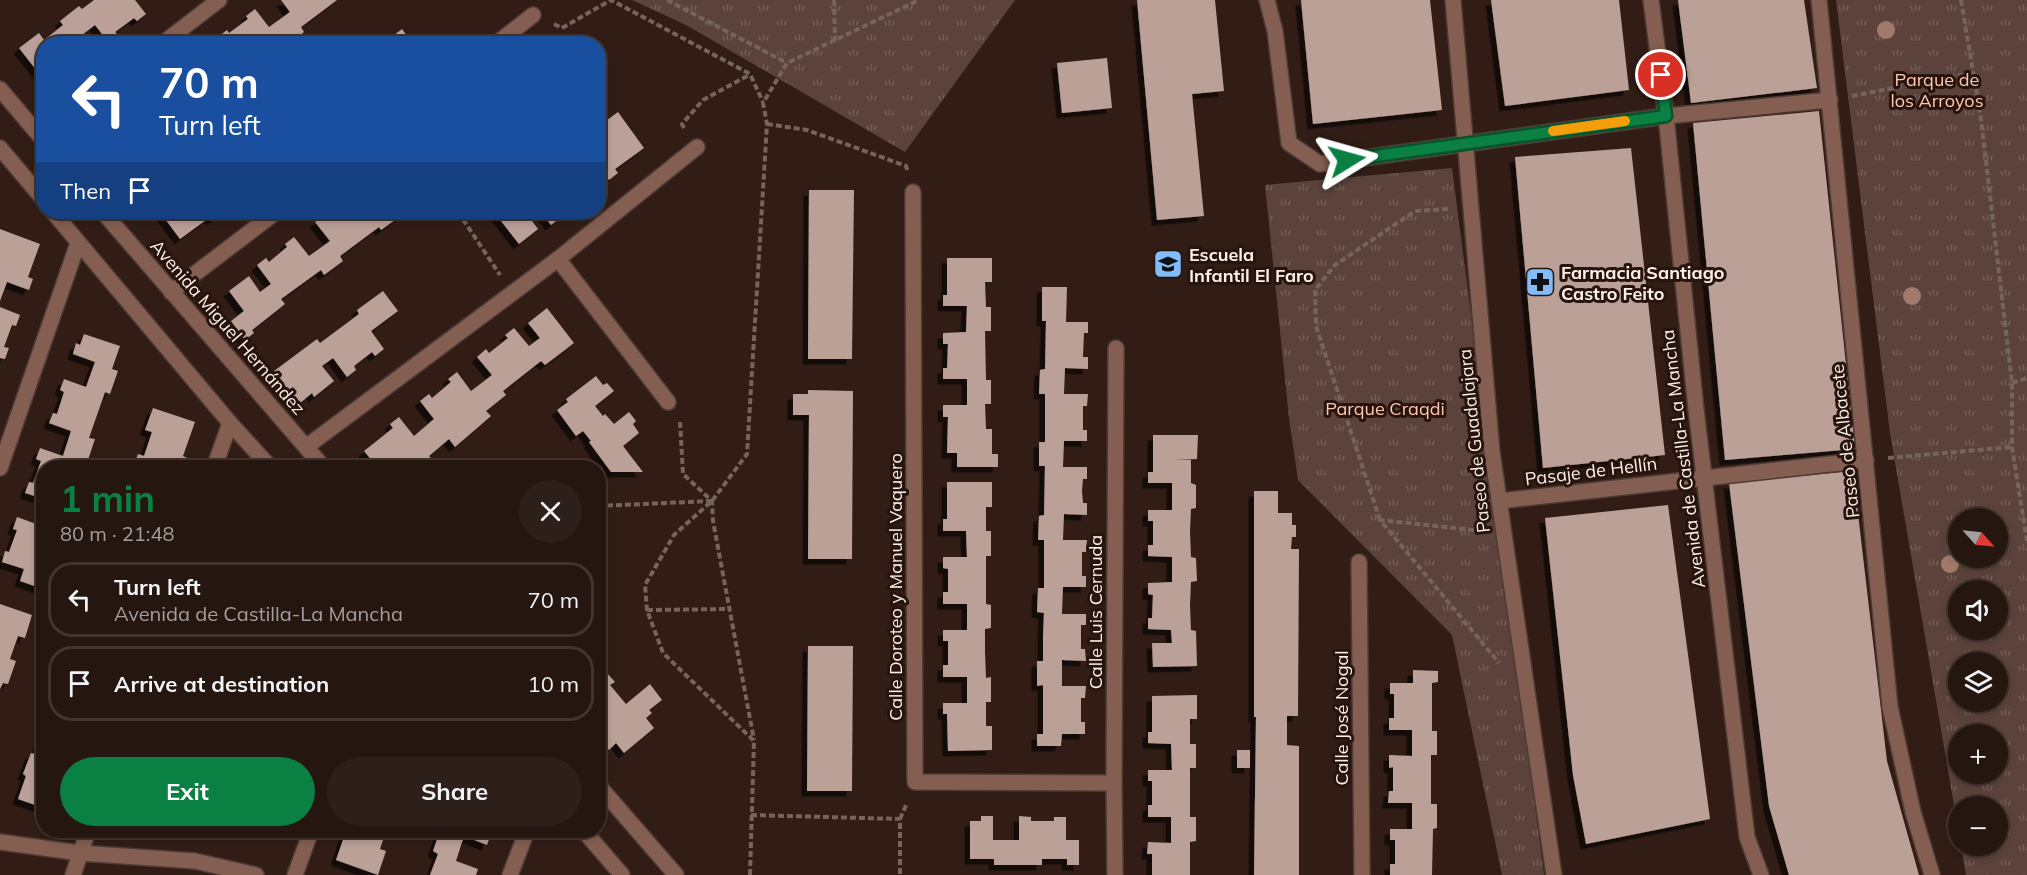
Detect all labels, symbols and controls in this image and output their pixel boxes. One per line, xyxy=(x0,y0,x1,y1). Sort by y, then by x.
pin xyxy=(1635,49,1686,100)
text: 70 m xyxy=(159,56,259,109)
icon: arrive xyxy=(1644,58,1677,91)
icon: left xyxy=(60,60,138,138)
park label: Parque de los Arroyos xyxy=(1890,68,1984,112)
text: Turn left xyxy=(159,108,261,142)
position arrow xyxy=(1315,128,1379,192)
icon: arrive xyxy=(123,174,156,207)
text: Then xyxy=(60,177,111,205)
street label: Avenida Miguel Hernández xyxy=(146,235,310,419)
place label: Escuela Infantil El Faro xyxy=(1189,243,1314,287)
school or university icon: Escuela Infantil El Faro xyxy=(1152,248,1184,280)
place label: Farmacia Santiago Castro Feito xyxy=(1561,261,1725,305)
pharmacy icon: Farmacia Santiago Castro Feito xyxy=(1524,266,1556,298)
street label: Avenida de Castilla-La Mancha xyxy=(1656,329,1710,589)
street label: Paseo de Guadalajara xyxy=(1453,348,1495,534)
street label: Paseo de Albacete xyxy=(1825,363,1865,519)
park label: Parque Craqdi xyxy=(1325,397,1445,420)
street label: Pasaje de Hellín xyxy=(1524,451,1658,491)
street label: Calle Doroteo y Manuel Vaquero xyxy=(884,453,907,721)
text: 1 min xyxy=(60,476,155,521)
button: close xyxy=(519,480,582,543)
north arrow xyxy=(1948,508,2008,568)
map controls xyxy=(1948,508,2008,856)
text: 80 m · 21:48 xyxy=(60,521,174,546)
street label: Calle Luis Cernuda xyxy=(1084,535,1107,689)
text: Turn left xyxy=(114,573,201,601)
button: sound xyxy=(1948,580,2008,640)
icon: left xyxy=(63,583,96,616)
text: 70 m xyxy=(528,586,579,614)
text: Avenida de Castilla-La Mancha xyxy=(114,601,403,626)
street label: Calle José Nogal xyxy=(1330,650,1353,786)
button: layers xyxy=(1948,652,2008,712)
icon: arrive xyxy=(63,667,96,700)
text: Arrive at destination xyxy=(114,670,329,698)
text: 10 m xyxy=(528,670,579,698)
button: + xyxy=(1948,724,2008,784)
button: Exit xyxy=(60,757,315,826)
button: Share xyxy=(327,757,582,826)
button: − xyxy=(1948,796,2008,856)

